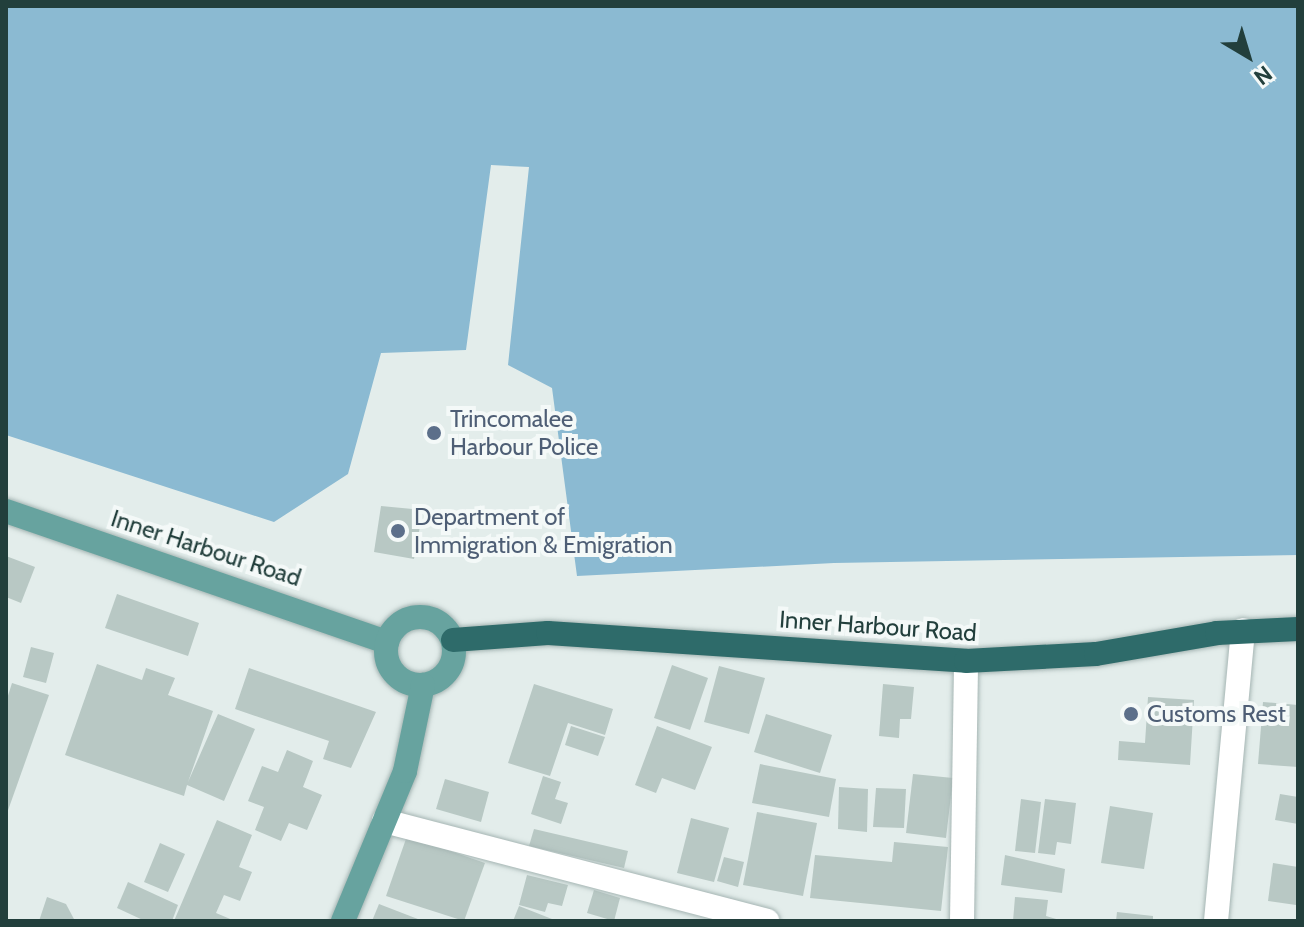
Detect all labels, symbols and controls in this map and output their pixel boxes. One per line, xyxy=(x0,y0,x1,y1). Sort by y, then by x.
north arrow xyxy=(1208,16,1288,96)
text: N xyxy=(1249,60,1278,91)
place label: Trincomalee Harbour Police xyxy=(450,405,598,461)
marker: Trincomalee Harbour Police xyxy=(425,424,443,442)
place label: Department of Immigration & Emigration xyxy=(414,503,673,559)
street label: Inner Harbour Road xyxy=(107,504,305,592)
marker: Department of Immigration & Emigration xyxy=(389,522,407,540)
street label: Inner Harbour Road xyxy=(778,605,978,647)
place label: Customs Rest xyxy=(1147,700,1286,728)
marker: Customs Rest xyxy=(1122,705,1140,723)

